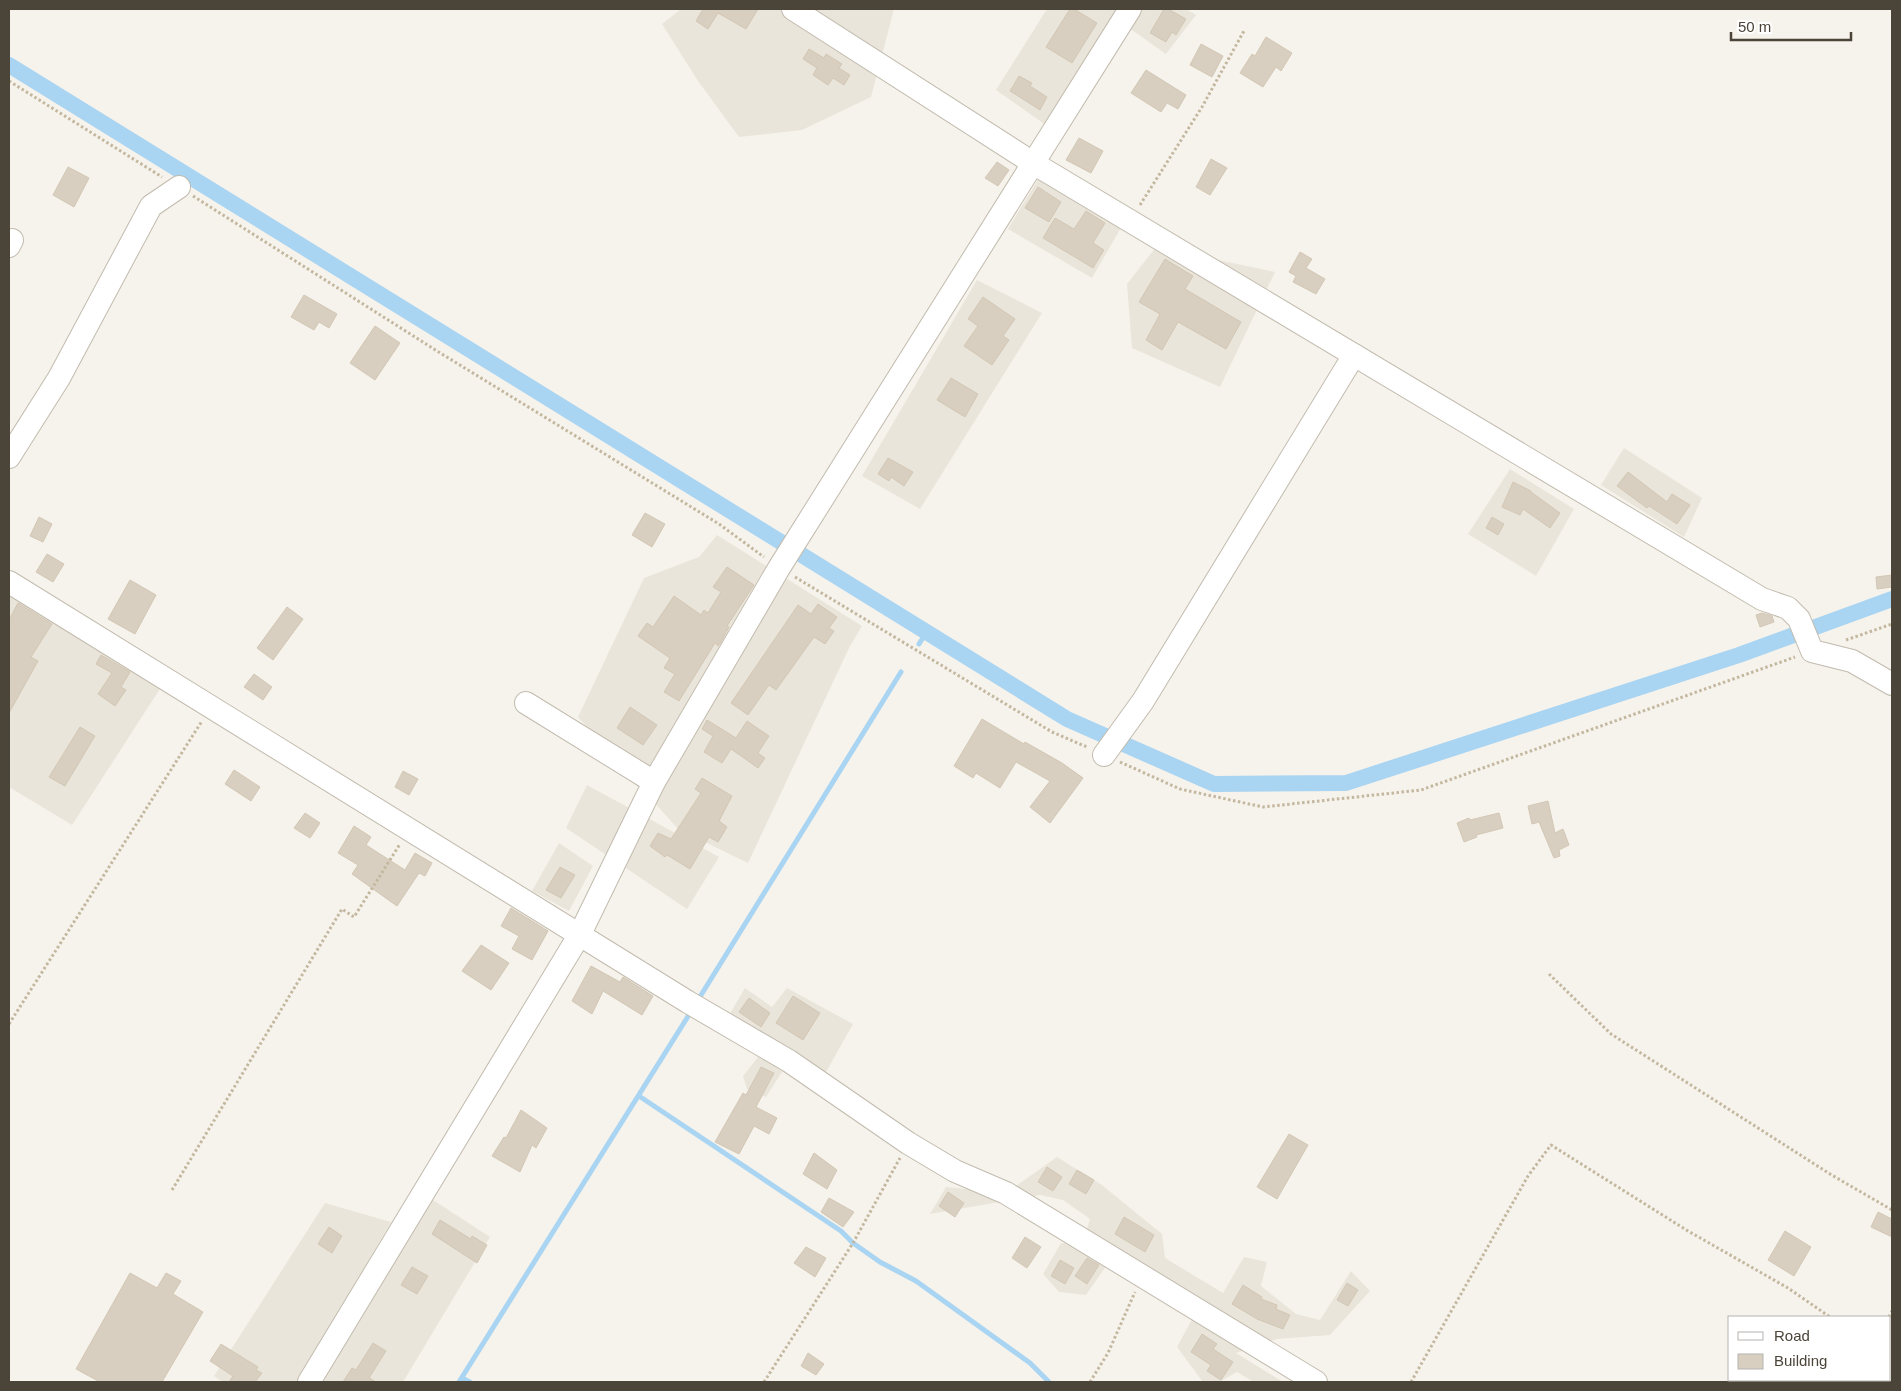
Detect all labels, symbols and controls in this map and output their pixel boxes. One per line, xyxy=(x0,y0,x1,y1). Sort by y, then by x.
scale bar xyxy=(1731,10,1851,42)
text: 50 m xyxy=(1738,18,1771,35)
legend xyxy=(1728,1316,1891,1381)
text: Road xyxy=(1774,1327,1810,1344)
text: Building xyxy=(1774,1352,1827,1369)

